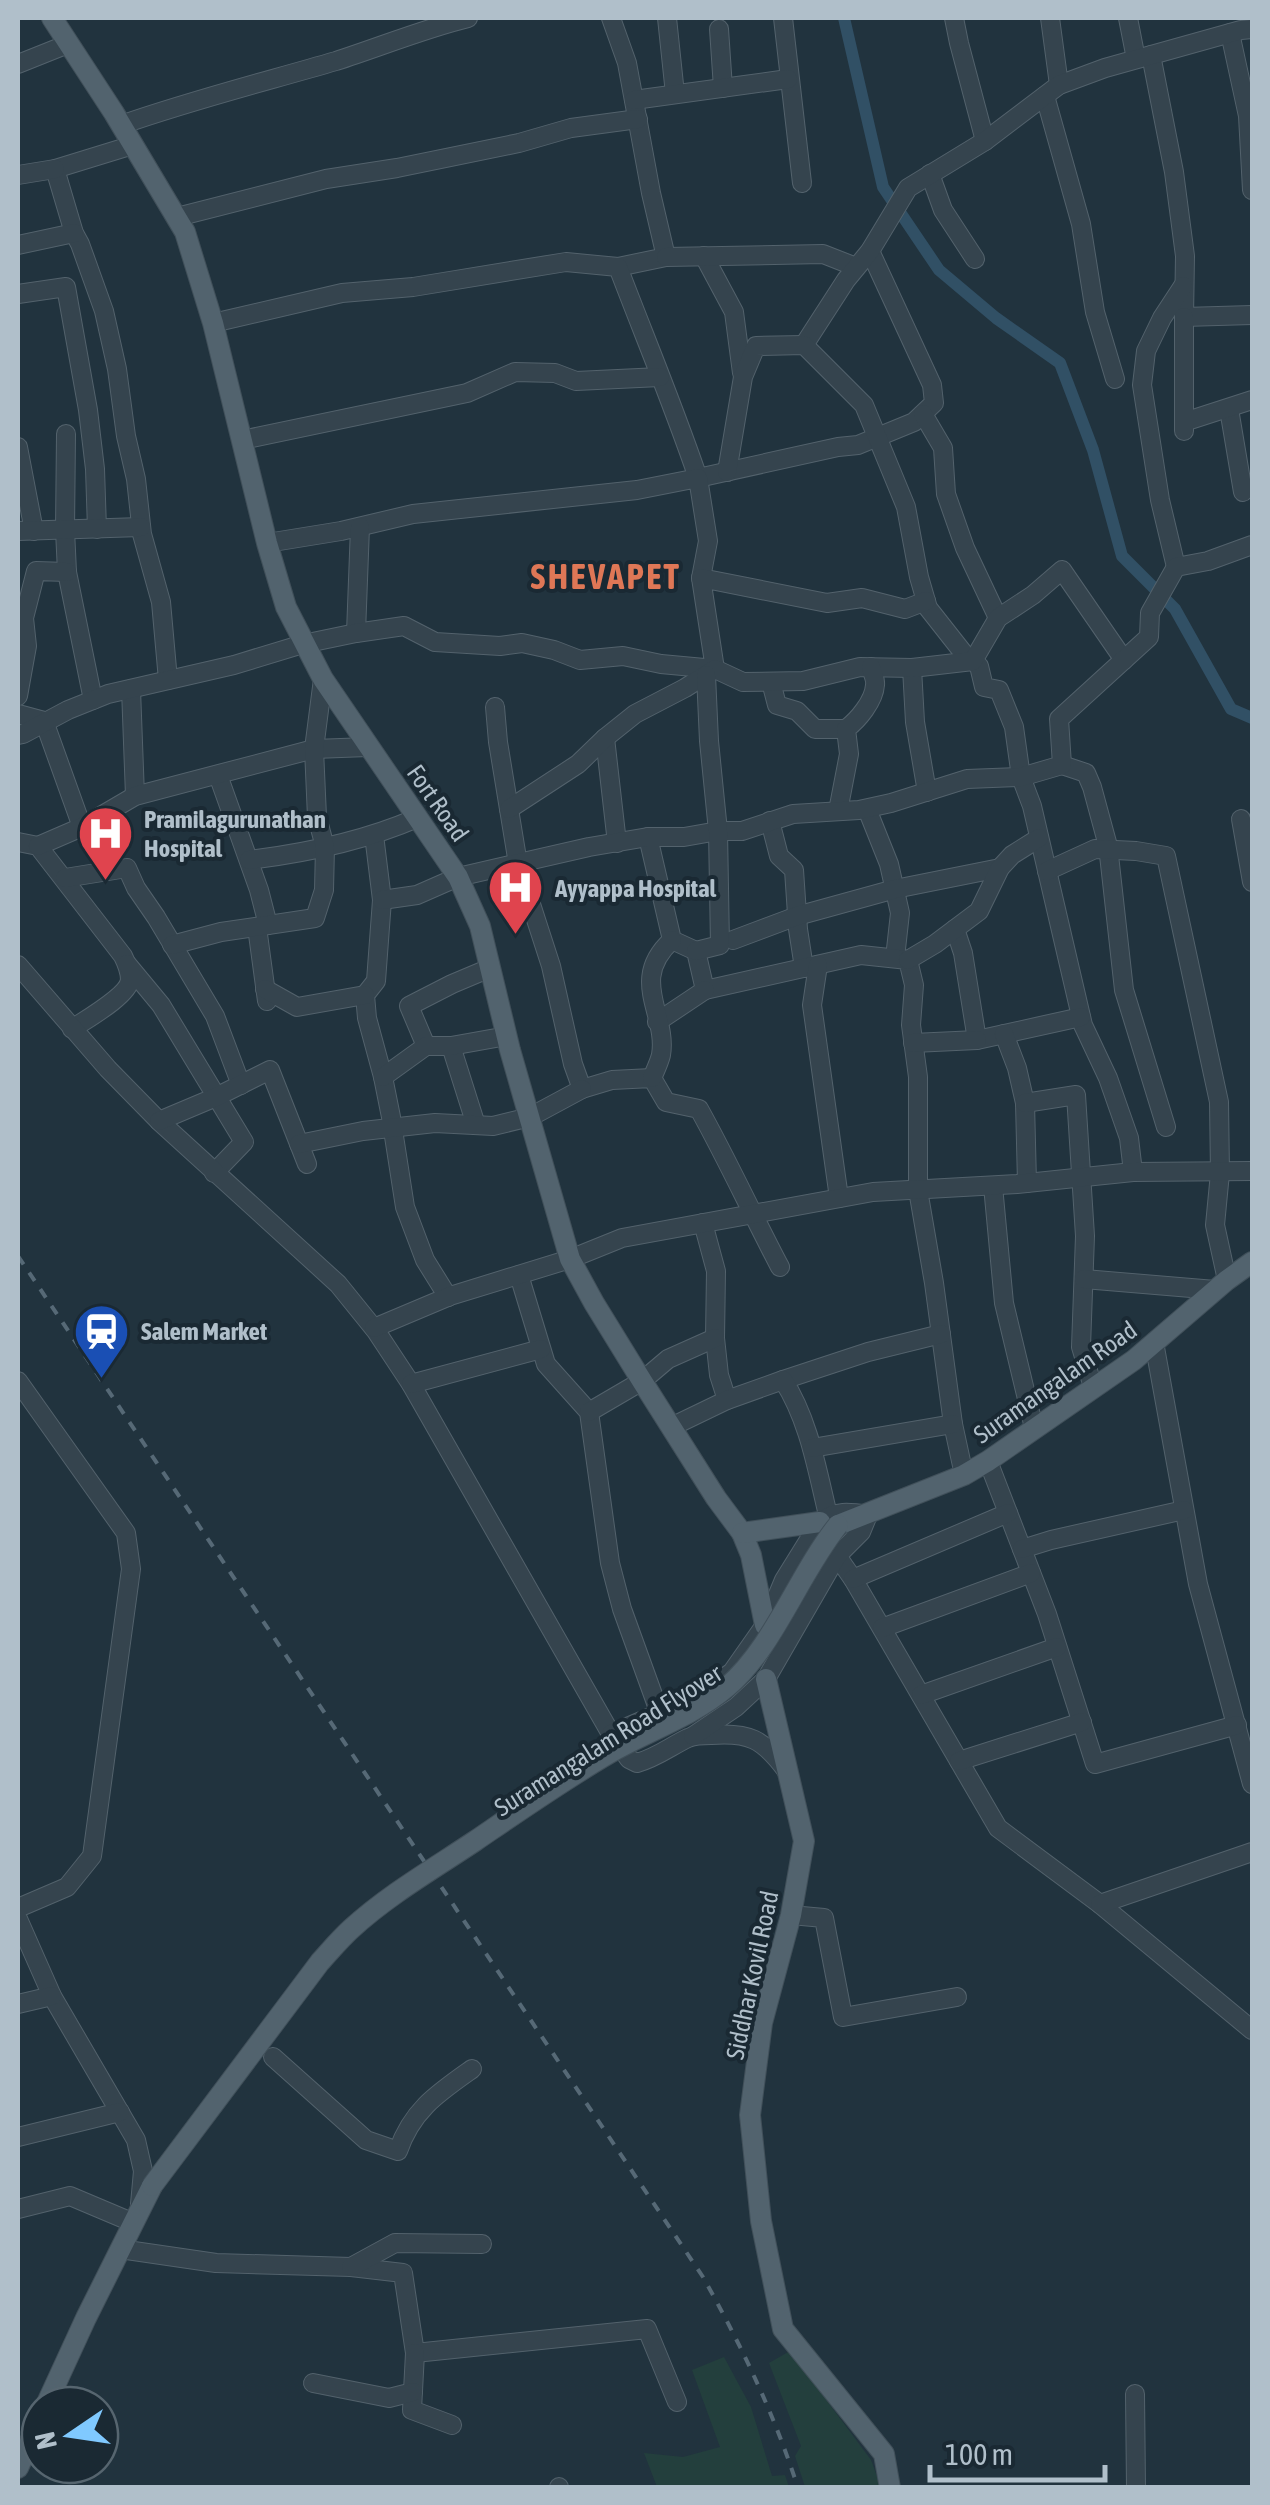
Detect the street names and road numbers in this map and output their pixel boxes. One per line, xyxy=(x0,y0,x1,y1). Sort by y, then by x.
street label: Fort Road xyxy=(402,759,474,847)
street label: Suramangalam Road xyxy=(968,1315,1142,1449)
street label: Suramangalam Road Flyover xyxy=(489,1658,727,1821)
street label: Siddhar Kovil Road xyxy=(720,1888,784,2062)

